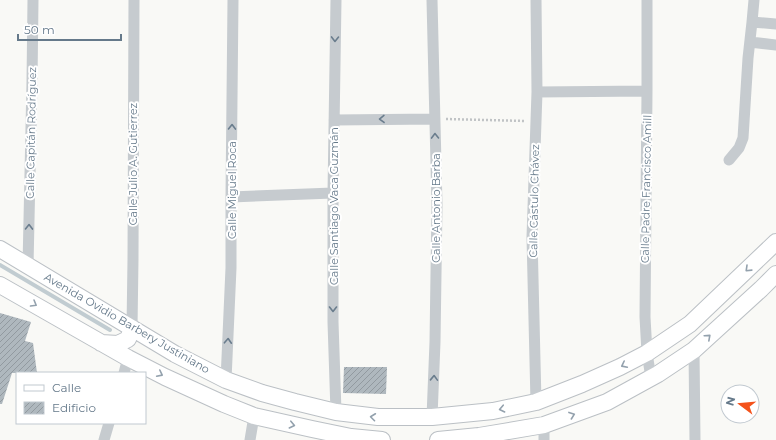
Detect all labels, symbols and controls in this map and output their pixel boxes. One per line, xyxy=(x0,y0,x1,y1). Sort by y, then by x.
scale bar xyxy=(18,16,121,42)
text: 50 m xyxy=(24,22,55,37)
one-way arrow xyxy=(331,36,340,42)
street label: Calle Capitán Rodríguez xyxy=(23,67,39,199)
street label: Calle Julio A. Gutierrez xyxy=(126,102,140,225)
one-way arrow xyxy=(379,115,385,123)
street label: Calle Padre Francisco Amill xyxy=(638,115,654,263)
one-way arrow xyxy=(228,124,236,130)
street label: Calle Santiago Vaca Guzmán xyxy=(327,127,341,285)
one-way arrow xyxy=(431,133,439,139)
street label: Calle Miguel Roca xyxy=(225,141,239,239)
street label: Calle Cástulo Chávez xyxy=(526,144,542,258)
street label: Calle Antonio Barba xyxy=(429,153,443,263)
one-way arrow xyxy=(24,224,33,230)
one-way arrow xyxy=(745,264,753,272)
street label: Avenida Ovidio Barbery Justiniano xyxy=(42,270,212,376)
one-way arrow xyxy=(30,300,37,307)
one-way arrow xyxy=(329,306,337,312)
one-way arrow xyxy=(703,334,711,342)
one-way arrow xyxy=(223,338,232,344)
one-way arrow xyxy=(620,360,628,368)
one-way arrow xyxy=(155,370,163,377)
legend xyxy=(16,372,146,424)
one-way arrow xyxy=(429,375,438,381)
text: Calle xyxy=(52,380,81,395)
north arrow xyxy=(720,384,760,424)
text: N xyxy=(722,395,738,407)
text: Edificio xyxy=(52,400,96,415)
one-way arrow xyxy=(499,405,505,413)
one-way arrow xyxy=(568,411,575,419)
one-way arrow xyxy=(370,412,376,421)
one-way arrow xyxy=(289,420,296,428)

